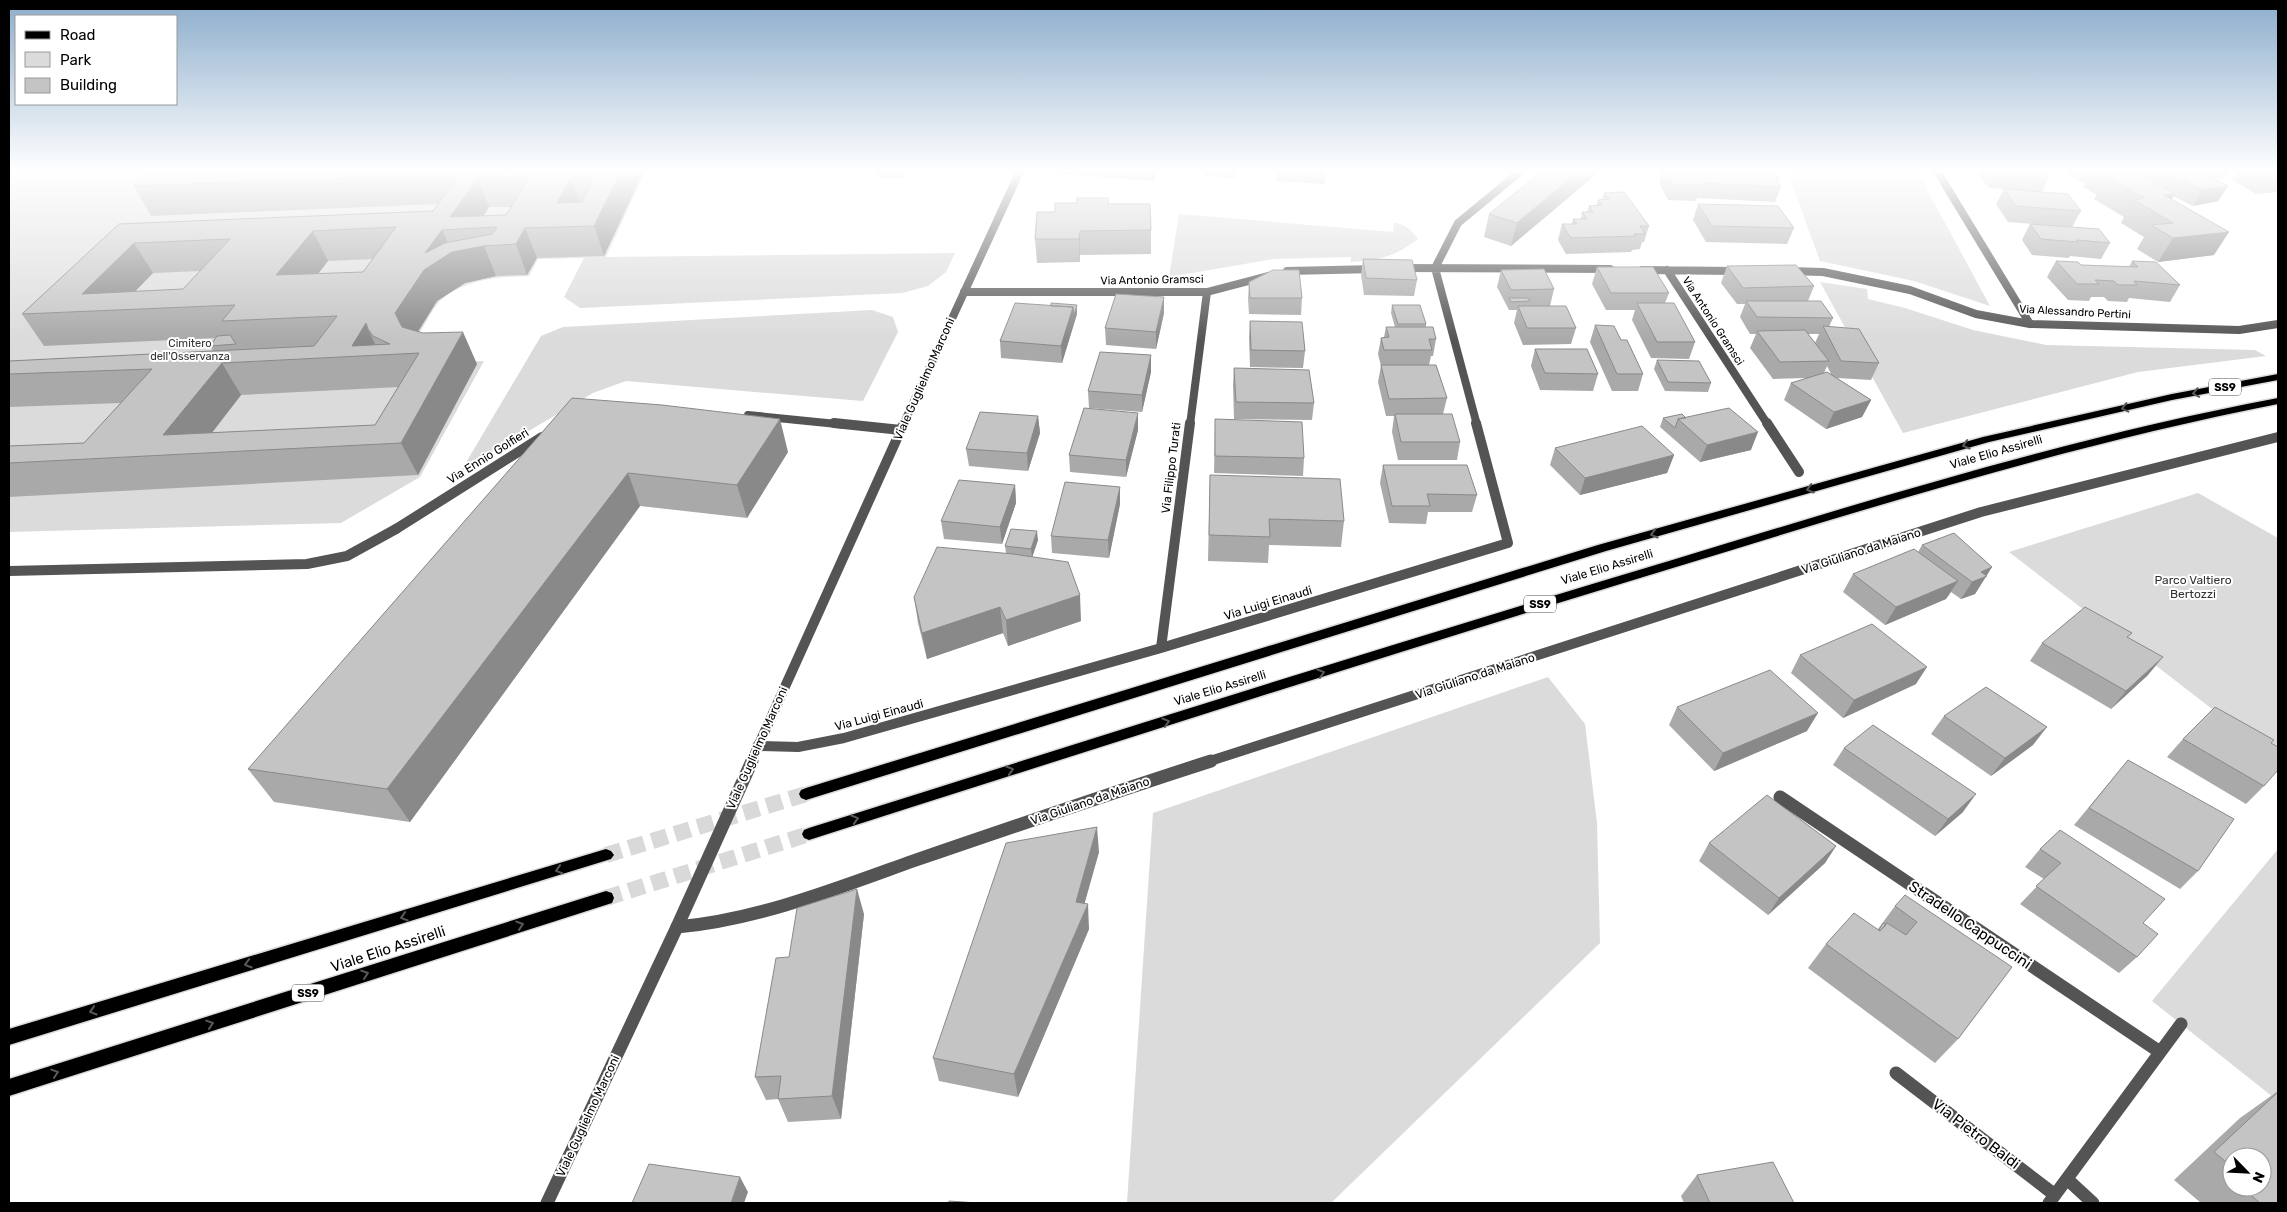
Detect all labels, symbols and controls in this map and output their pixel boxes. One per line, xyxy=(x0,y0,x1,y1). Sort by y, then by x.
legend xyxy=(15,15,178,105)
text: Road xyxy=(60,26,96,44)
text: Park xyxy=(60,51,91,69)
text: Building xyxy=(60,76,117,94)
street label: Via Antonio Gramsci xyxy=(1100,273,1204,287)
street label: Via Antonio Gramsci xyxy=(1679,274,1747,368)
street label: Via Alessandro Pertini xyxy=(2019,303,2131,321)
street label: Viale Guglielmo Marconi xyxy=(891,315,957,442)
park label: Cimitero dell'Osservanza xyxy=(150,337,230,363)
road number: SS9 xyxy=(2209,378,2241,396)
one-way arrow xyxy=(2192,387,2200,397)
one-way arrow xyxy=(2120,402,2129,413)
street label: Via Filippo Turati xyxy=(1158,422,1184,514)
street label: Via Ennio Golfieri xyxy=(445,425,531,487)
street label: Viale Elio Assirelli xyxy=(1948,432,2044,472)
one-way arrow xyxy=(1963,439,1971,449)
one-way arrow xyxy=(1806,483,1815,494)
street label: Via Giuliano da Maiano xyxy=(1800,525,1923,577)
one-way arrow xyxy=(1650,528,1658,538)
street label: Viale Elio Assirelli xyxy=(1559,546,1655,588)
park label: Parco Valtiero Bertozzi xyxy=(2154,573,2232,601)
street label: Via Luigi Einaudi xyxy=(1222,583,1314,623)
road number: SS9 xyxy=(1524,596,1556,612)
street label: Via Giuliano da Maiano xyxy=(1414,650,1537,702)
street label: Viale Elio Assirelli xyxy=(1172,667,1268,709)
one-way arrow xyxy=(1316,669,1324,679)
street label: Viale Guglielmo Marconi xyxy=(724,684,790,811)
street label: Via Luigi Einaudi xyxy=(833,696,925,734)
one-way arrow xyxy=(1161,717,1169,727)
one-way arrow xyxy=(1006,766,1014,776)
street label: Via Giuliano da Maiano xyxy=(1029,774,1151,828)
one-way arrow xyxy=(851,815,859,825)
one-way arrow xyxy=(556,864,564,874)
street label: Stradello Cappuccini xyxy=(1905,877,2035,973)
one-way arrow xyxy=(400,911,409,921)
one-way arrow xyxy=(515,921,523,931)
street label: Viale Elio Assirelli xyxy=(328,922,448,976)
one-way arrow xyxy=(245,958,253,968)
one-way arrow xyxy=(360,970,369,980)
road number: SS9 xyxy=(292,984,324,1001)
one-way arrow xyxy=(89,1006,98,1016)
one-way arrow xyxy=(205,1019,214,1029)
street label: Viale Guglielmo Marconi xyxy=(554,1053,622,1179)
one-way arrow xyxy=(51,1069,59,1079)
street label: Via Pietro Baldi xyxy=(1929,1095,2023,1173)
north arrow xyxy=(2222,1147,2272,1197)
text: N xyxy=(2249,1169,2268,1185)

